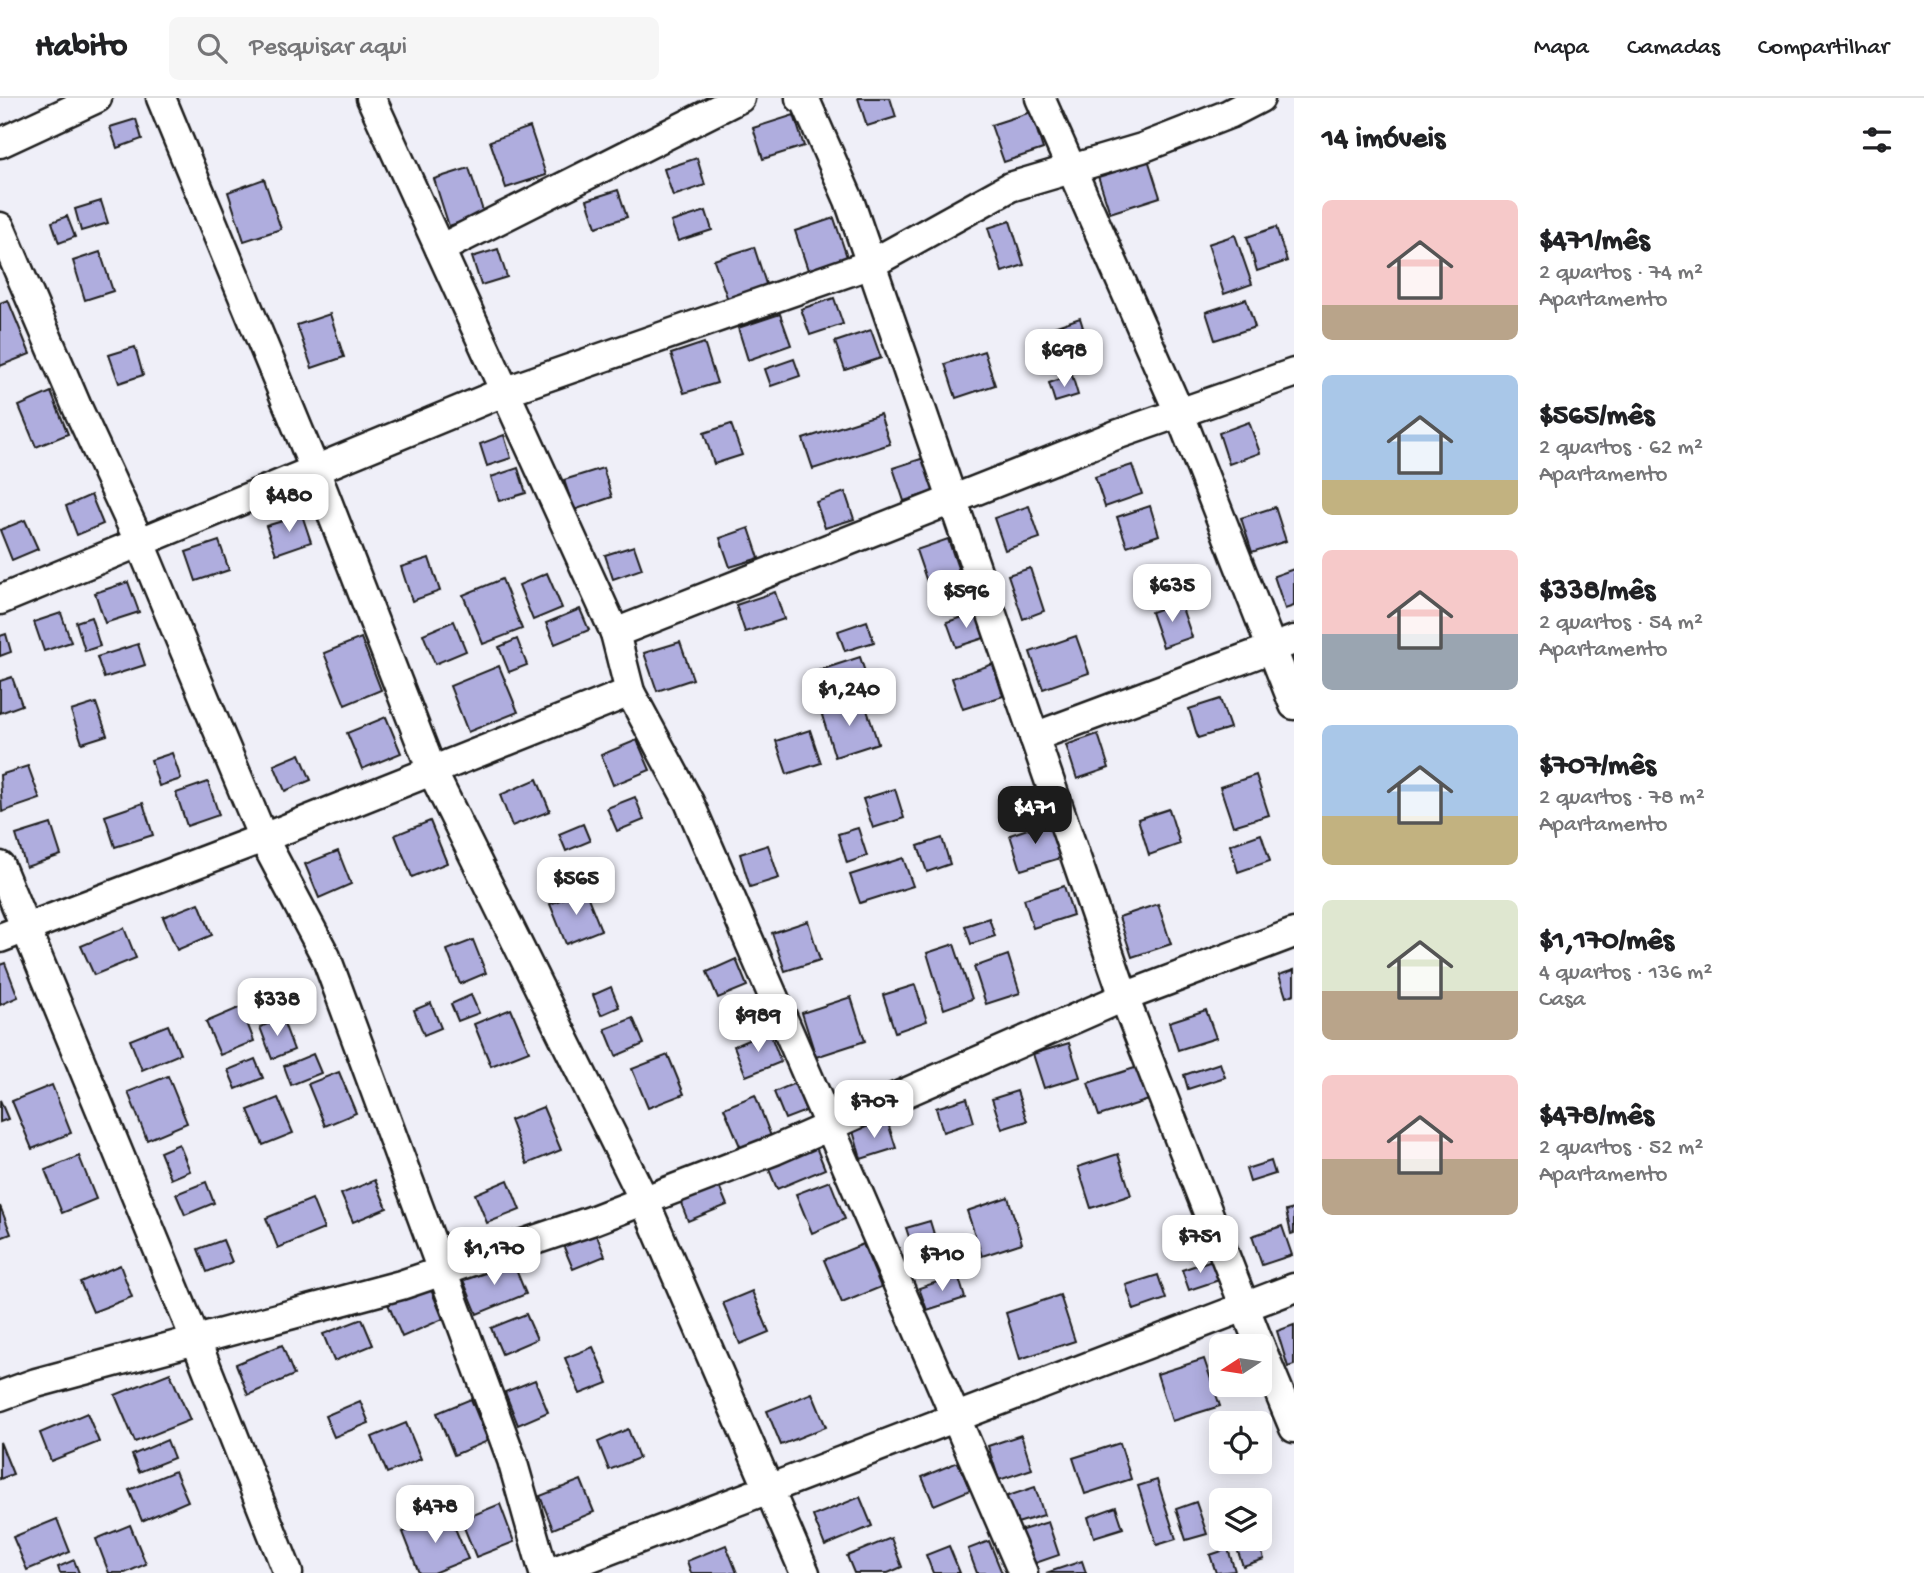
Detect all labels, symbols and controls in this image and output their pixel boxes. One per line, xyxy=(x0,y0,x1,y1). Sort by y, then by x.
search box xyxy=(169,17,659,80)
text: Habito xyxy=(35,29,127,67)
icon: search xyxy=(193,29,231,67)
text: Pesquisar aqui xyxy=(249,33,407,64)
text: Mapa xyxy=(1534,34,1589,63)
text: Camadas xyxy=(1627,34,1720,63)
text: Compartilhar xyxy=(1758,34,1889,63)
icon: filters xyxy=(1858,121,1896,159)
text: 14 imóveis xyxy=(1322,123,1445,158)
text: $471/mês xyxy=(1539,225,1649,260)
icon: home xyxy=(1378,228,1462,312)
text: 2 quartos · 74 m² xyxy=(1539,260,1703,287)
text: Apartamento xyxy=(1539,287,1667,314)
pin: $698 xyxy=(1023,330,1105,389)
text: $698 xyxy=(1041,338,1087,365)
text: $565/mês xyxy=(1539,400,1654,435)
icon: home xyxy=(1378,403,1462,487)
text: 2 quartos · 62 m² xyxy=(1539,435,1703,462)
text: Apartamento xyxy=(1539,462,1667,489)
pin: $480 xyxy=(248,474,330,534)
text: $480 xyxy=(266,483,312,510)
pin: $635 xyxy=(1131,564,1213,624)
pin: $596 xyxy=(925,570,1007,630)
text: $635 xyxy=(1149,573,1195,600)
text: $338/mês xyxy=(1539,575,1655,610)
icon: home xyxy=(1378,578,1462,662)
text: $596 xyxy=(943,579,989,606)
text: 2 quartos · 54 m² xyxy=(1539,610,1703,637)
text: Apartamento xyxy=(1539,637,1667,664)
pin: $1,240 xyxy=(792,668,906,728)
text: $1,240 xyxy=(818,677,880,704)
text: $707/mês xyxy=(1539,750,1656,785)
icon: home xyxy=(1378,753,1462,837)
text: 2 quartos · 78 m² xyxy=(1539,785,1705,812)
pin: $471 xyxy=(994,786,1076,846)
text: $471 xyxy=(1014,795,1056,822)
text: Apartamento xyxy=(1539,812,1667,839)
pin: $565 xyxy=(535,858,617,917)
text: $565 xyxy=(553,866,599,893)
text: $1,170/mês xyxy=(1539,925,1674,960)
icon: home xyxy=(1378,928,1462,1012)
text: 4 quartos · 136 m² xyxy=(1539,960,1712,987)
pin: $338 xyxy=(236,978,318,1038)
text: $338 xyxy=(254,987,300,1014)
text: Casa xyxy=(1539,987,1585,1014)
pin: $989 xyxy=(717,995,799,1054)
text: $989 xyxy=(735,1003,781,1030)
pin: $707 xyxy=(833,1080,915,1140)
text: $707 xyxy=(850,1089,898,1116)
text: $478/mês xyxy=(1539,1100,1654,1135)
icon: home xyxy=(1378,1103,1462,1187)
text: 2 quartos · 52 m² xyxy=(1539,1135,1703,1162)
text: Apartamento xyxy=(1539,1162,1667,1189)
pin: $751 xyxy=(1159,1216,1241,1275)
text: $751 xyxy=(1178,1224,1222,1251)
pin: $1,170 xyxy=(437,1228,551,1287)
pin: $710 xyxy=(901,1234,983,1293)
text: $1,170 xyxy=(463,1236,525,1263)
text: $710 xyxy=(920,1242,964,1269)
north arrow xyxy=(1209,1334,1272,1396)
map controls xyxy=(1209,1334,1272,1551)
button: locate xyxy=(1209,1411,1272,1474)
pin: $478 xyxy=(394,1486,476,1545)
button: layers xyxy=(1209,1488,1272,1551)
text: $478 xyxy=(412,1494,458,1521)

